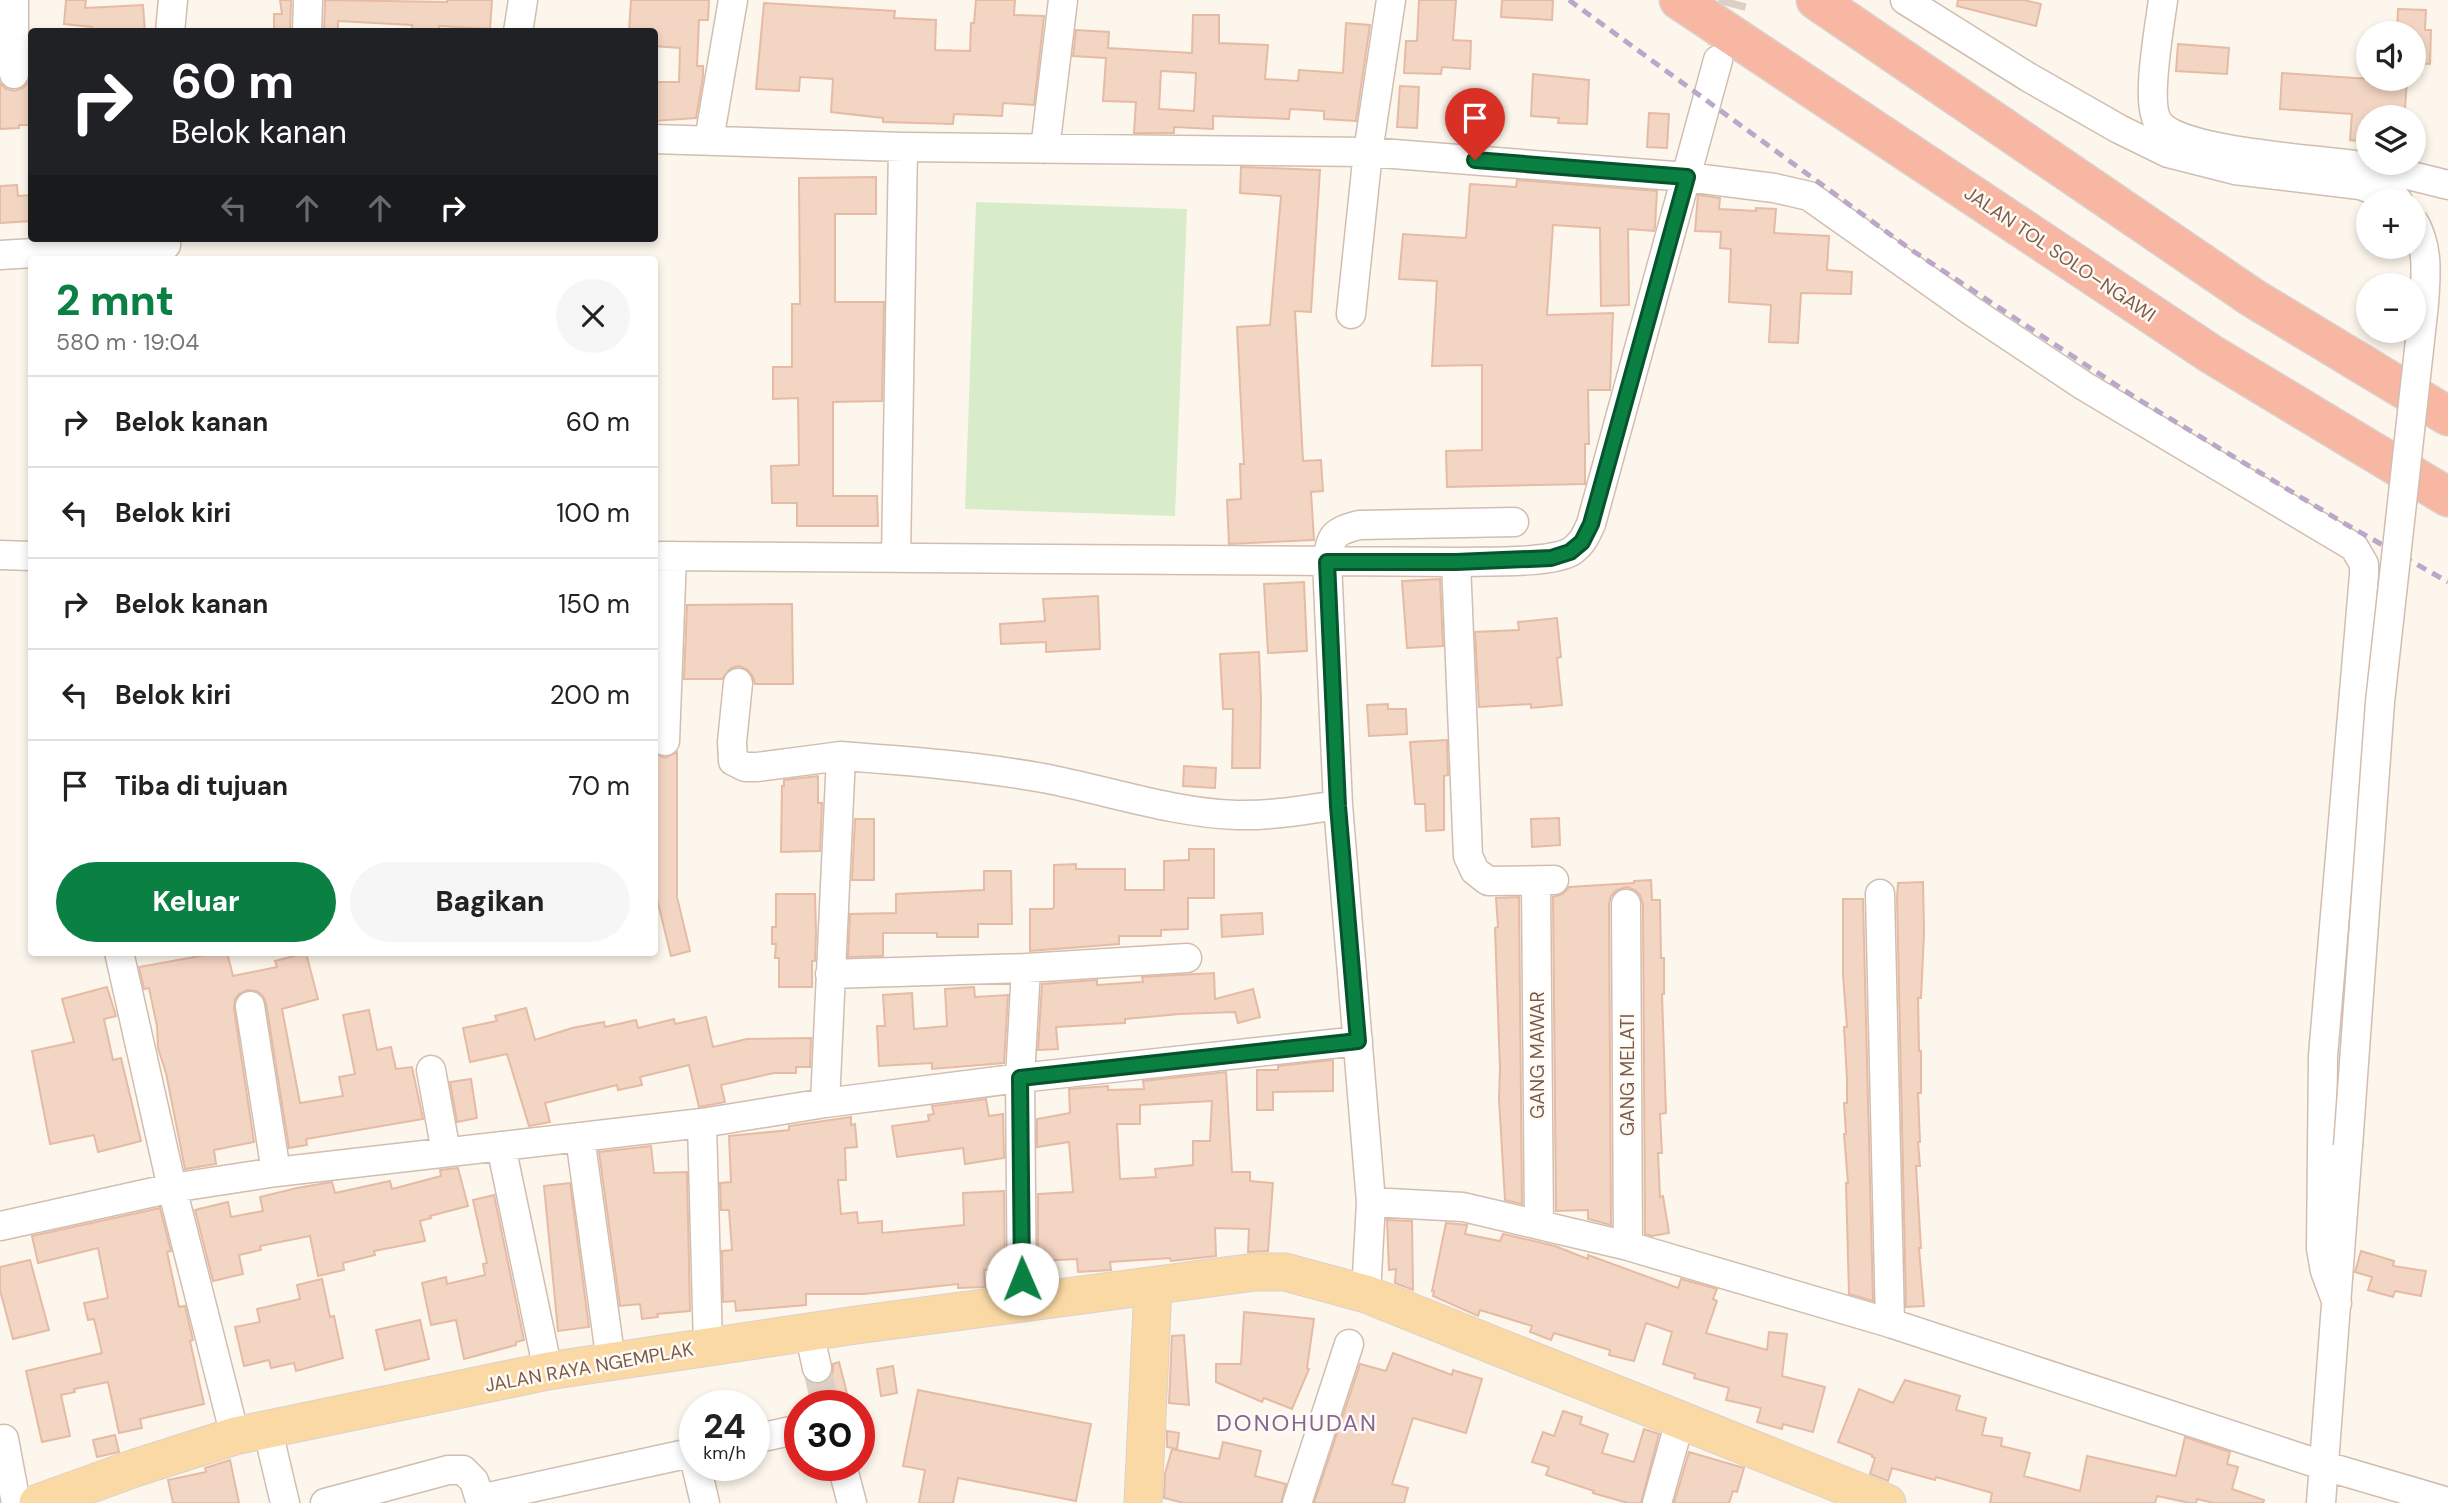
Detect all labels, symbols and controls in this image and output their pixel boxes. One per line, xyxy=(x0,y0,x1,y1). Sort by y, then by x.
map controls xyxy=(2356,21,2426,343)
button: sound xyxy=(2356,21,2426,91)
text: 60 m xyxy=(171,49,294,113)
icon: right xyxy=(56,56,147,147)
pin xyxy=(1445,88,1505,160)
icon: arrive xyxy=(1456,99,1494,137)
button: layers xyxy=(2356,105,2426,175)
text: Belok kanan xyxy=(171,111,347,153)
street label: JALAN TOL SOLO–NGAWI xyxy=(1959,181,2161,327)
icon: left xyxy=(215,189,253,227)
icon: ahead xyxy=(288,189,326,227)
icon: ahead xyxy=(361,189,399,227)
icon: right xyxy=(434,189,472,227)
button: + xyxy=(2356,189,2426,259)
text: 2 mnt xyxy=(56,273,174,328)
button: − xyxy=(2356,273,2426,343)
button: close xyxy=(556,279,630,353)
text: 580 m · 19:04 xyxy=(56,327,199,357)
icon: right xyxy=(56,403,94,441)
text: Belok kanan xyxy=(115,405,268,439)
text: 60 m xyxy=(566,405,630,439)
icon: left xyxy=(56,494,94,532)
text: Belok kiri xyxy=(115,496,231,530)
text: 100 m xyxy=(556,496,630,530)
icon: right xyxy=(56,585,94,623)
text: Belok kanan xyxy=(115,587,268,621)
text: 150 m xyxy=(558,587,630,621)
icon: left xyxy=(56,676,94,714)
text: Belok kiri xyxy=(115,678,231,712)
text: 200 m xyxy=(550,678,630,712)
icon: arrive xyxy=(56,767,94,805)
text: Tiba di tujuan xyxy=(115,769,288,803)
text: 70 m xyxy=(569,769,630,803)
button: Keluar xyxy=(56,862,336,942)
button: Bagikan xyxy=(350,862,630,942)
street label: GANG MAWAR xyxy=(1525,991,1550,1119)
street label: GANG MELATI xyxy=(1615,1014,1640,1136)
position arrow xyxy=(985,1242,1059,1316)
street label: JALAN RAYA NGEMPLAK xyxy=(483,1336,695,1398)
speed limit sign: 30 xyxy=(784,1390,875,1481)
text: 24 xyxy=(703,1403,746,1449)
district label: DONOHUDAN xyxy=(1216,1408,1378,1438)
text: km/h xyxy=(703,1441,746,1465)

